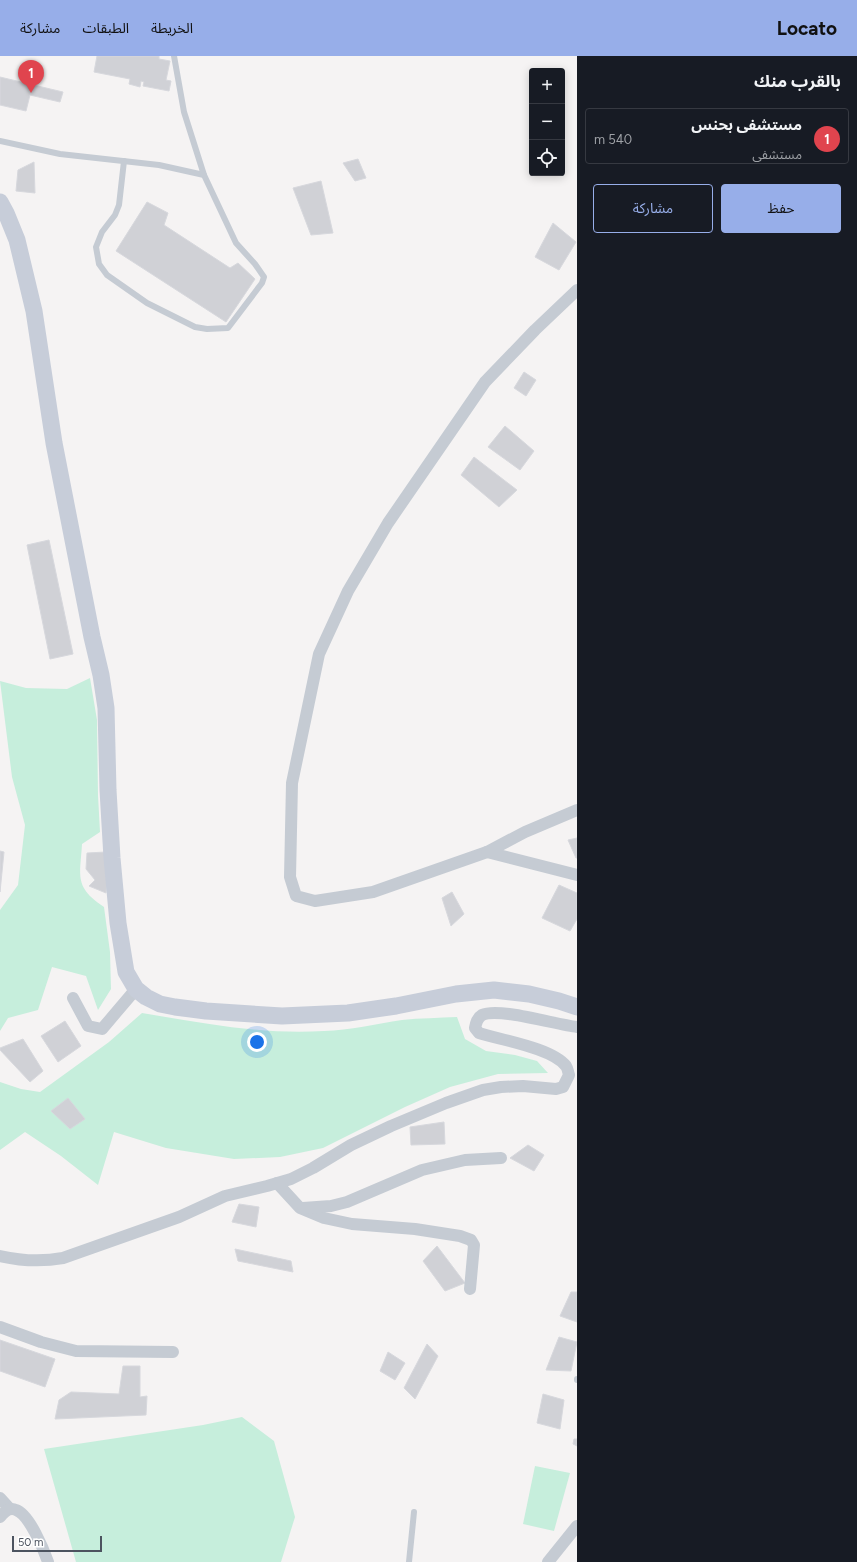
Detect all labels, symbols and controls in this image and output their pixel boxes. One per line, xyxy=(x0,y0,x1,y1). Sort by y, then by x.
text: Locato xyxy=(777,17,837,40)
text: مشاركة xyxy=(20,20,60,37)
text: الطبقات xyxy=(82,20,129,37)
text: الخريطة xyxy=(151,20,193,37)
pin: 1 xyxy=(18,60,44,93)
map controls xyxy=(529,68,565,176)
button: + xyxy=(529,68,565,104)
text: بالقرب منك xyxy=(754,71,841,91)
button: − xyxy=(529,104,565,140)
text: مستشفى بحنس xyxy=(691,116,802,134)
text: 540 m xyxy=(594,132,632,147)
text: 1 xyxy=(824,132,830,147)
button: locate xyxy=(529,140,565,176)
text: مستشفى xyxy=(752,147,802,162)
button: مشاركة xyxy=(593,184,713,233)
button: حفظ xyxy=(721,184,841,233)
your location xyxy=(247,1032,267,1052)
scale bar xyxy=(12,1534,102,1553)
text: 50 m xyxy=(18,1536,43,1549)

